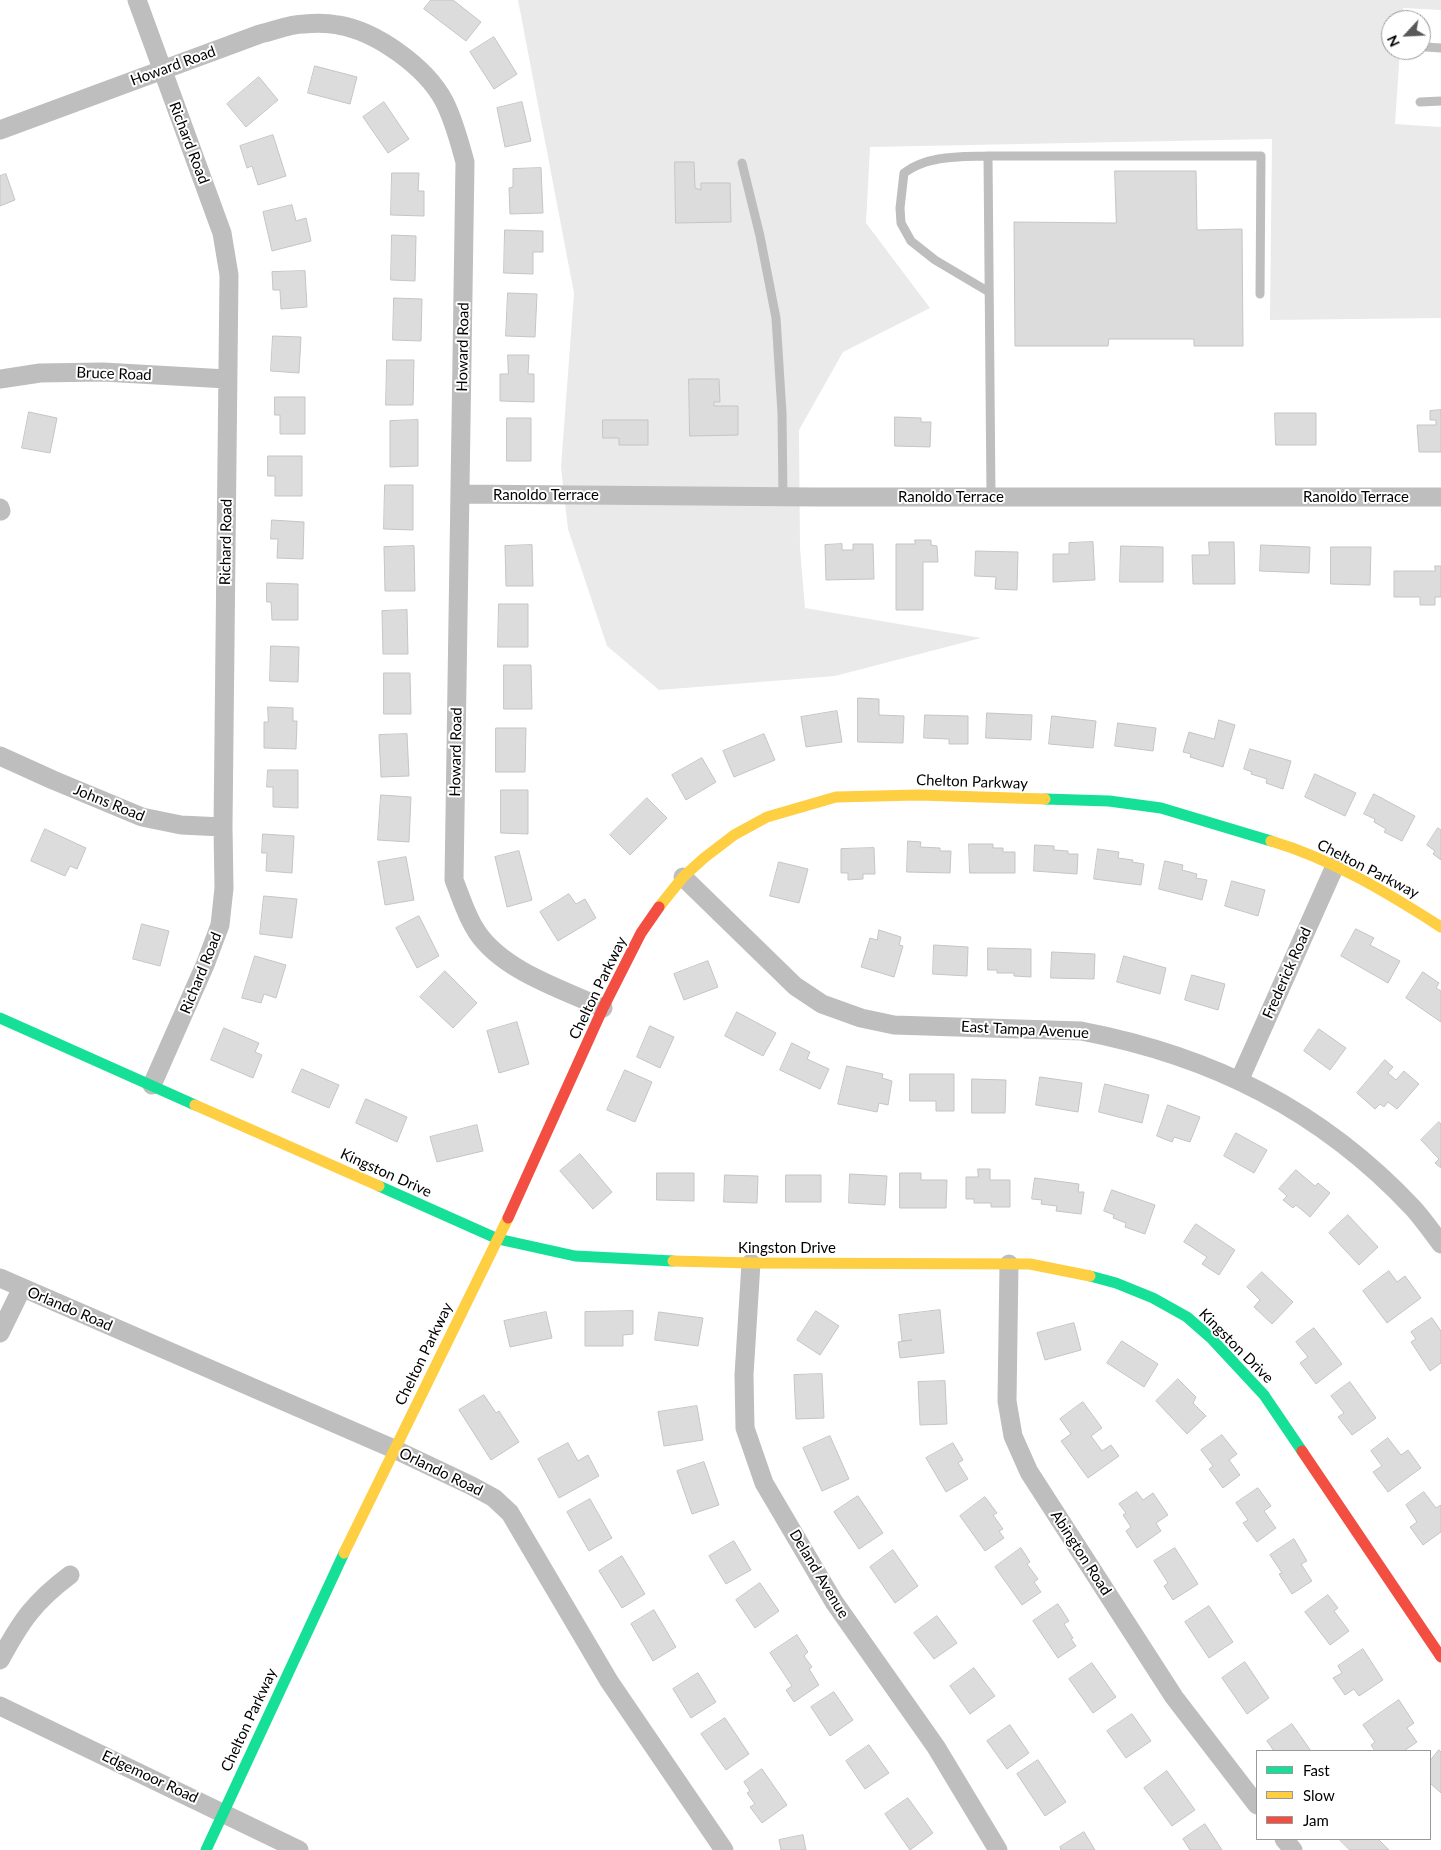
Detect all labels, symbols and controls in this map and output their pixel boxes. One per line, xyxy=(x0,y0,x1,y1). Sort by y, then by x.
north arrow xyxy=(1381,10,1431,60)
text: N xyxy=(1383,33,1403,50)
street label: Howard Road xyxy=(128,42,218,90)
street label: Richard Road xyxy=(165,99,213,187)
street label: Howard Road xyxy=(453,302,473,392)
street label: Bruce Road xyxy=(76,364,152,384)
street label: Ranoldo Terrace xyxy=(493,486,599,504)
street label: Ranoldo Terrace xyxy=(898,488,1004,506)
street label: Ranoldo Terrace xyxy=(1303,488,1409,506)
street label: Richard Road xyxy=(216,499,236,585)
street label: Howard Road xyxy=(446,707,466,797)
street label: Chelton Parkway xyxy=(916,771,1028,793)
street label: Johns Road xyxy=(71,781,147,825)
street label: Chelton Parkway xyxy=(1314,836,1422,902)
street label: Frederick Road xyxy=(1259,924,1315,1022)
street label: Richard Road xyxy=(176,930,226,1016)
street label: Chelton Parkway xyxy=(565,934,631,1042)
street label: East Tampa Avenue xyxy=(961,1018,1089,1042)
street label: Kingston Drive xyxy=(338,1145,434,1201)
street label: Kingston Drive xyxy=(738,1239,836,1257)
street label: Orlando Road xyxy=(25,1283,115,1335)
street label: Chelton Parkway xyxy=(391,1300,457,1408)
street label: Kingston Drive xyxy=(1195,1305,1277,1387)
street label: Orlando Road xyxy=(396,1444,486,1500)
street label: Abington Road xyxy=(1047,1507,1115,1599)
street label: Deland Avenue xyxy=(785,1526,853,1622)
street label: Chelton Parkway xyxy=(217,1665,281,1775)
street label: Edgemoor Road xyxy=(99,1747,201,1807)
legend xyxy=(1256,1750,1431,1840)
text: Fast xyxy=(1303,1761,1330,1779)
text: Slow xyxy=(1303,1786,1335,1804)
text: Jam xyxy=(1303,1811,1329,1829)

